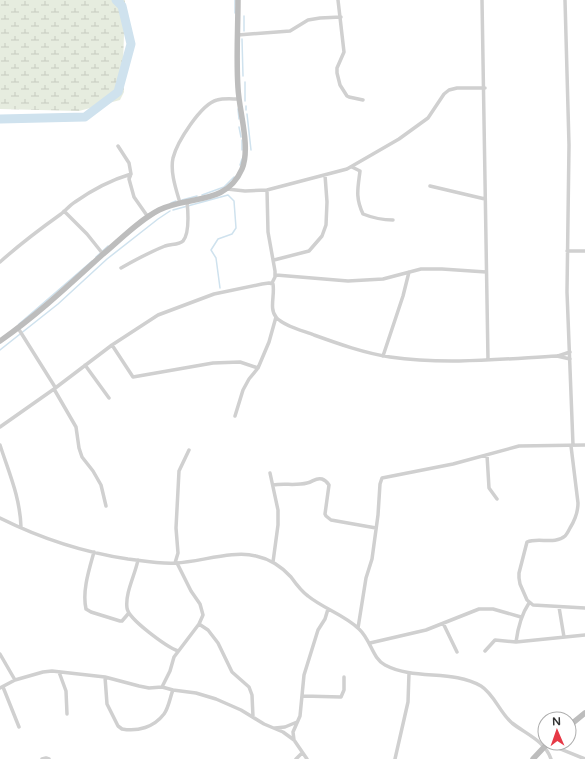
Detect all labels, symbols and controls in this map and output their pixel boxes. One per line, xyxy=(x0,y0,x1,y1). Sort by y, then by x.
north arrow xyxy=(537,711,577,751)
text: N xyxy=(552,715,561,728)

